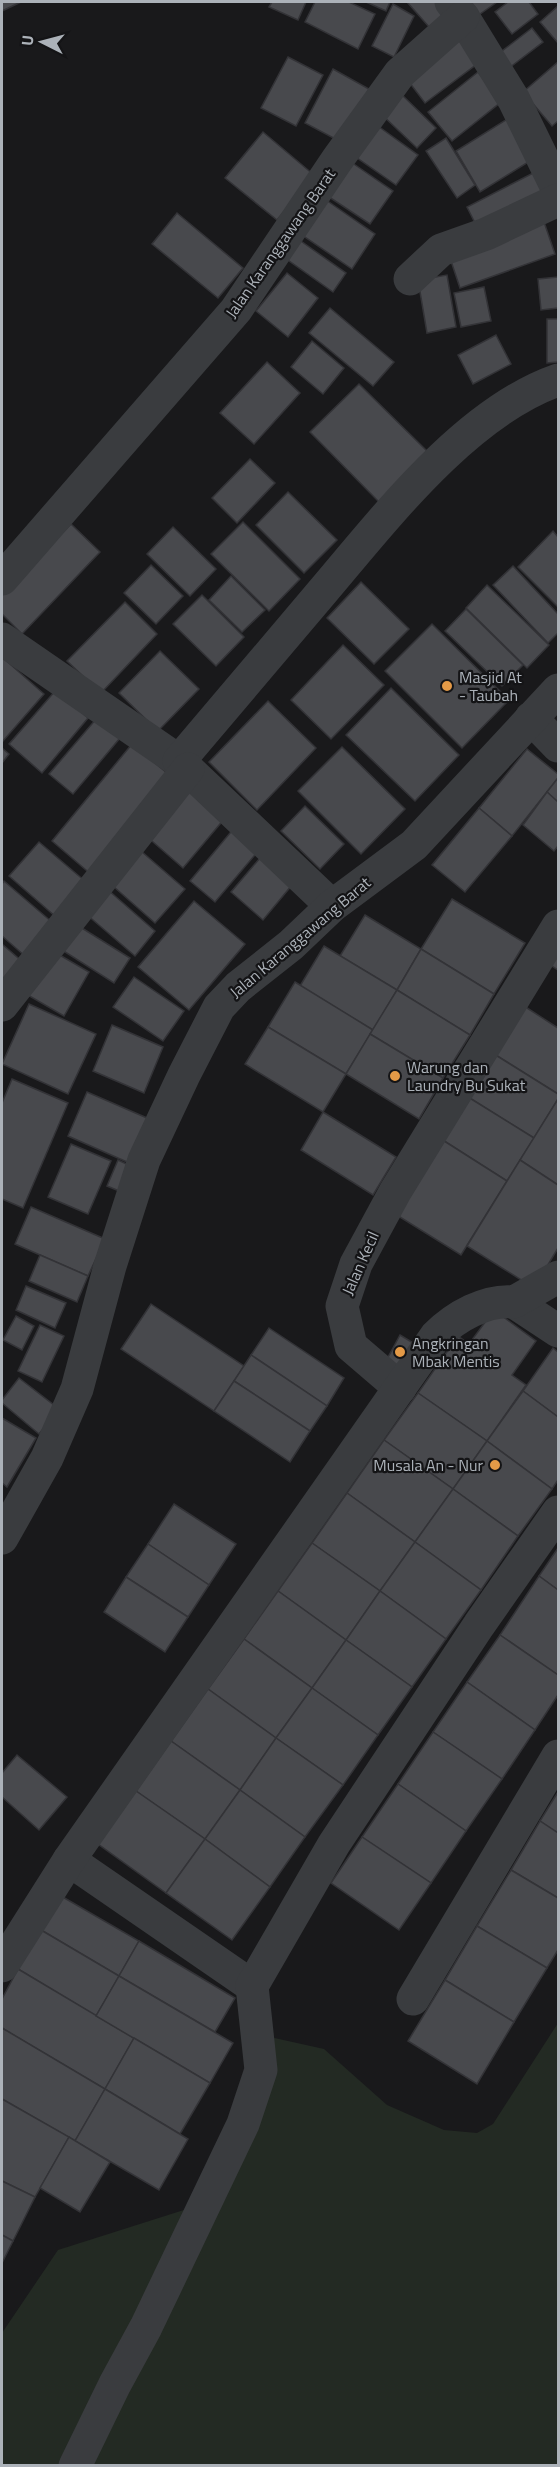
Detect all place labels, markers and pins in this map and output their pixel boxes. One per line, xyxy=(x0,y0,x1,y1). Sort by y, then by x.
place label: Masjid At - Taubah xyxy=(459,665,522,707)
marker: Masjid At - Taubah xyxy=(440,679,454,693)
place label: Warung dan Laundry Bu Sukat xyxy=(407,1055,526,1097)
marker: Warung dan Laundry Bu Sukat xyxy=(388,1069,402,1083)
place label: Angkringan Mbak Mentis xyxy=(412,1331,500,1373)
marker: Angkringan Mbak Mentis xyxy=(393,1345,407,1359)
place label: Musala An - Nur xyxy=(373,1453,483,1477)
marker: Musala An - Nur xyxy=(488,1458,502,1472)

